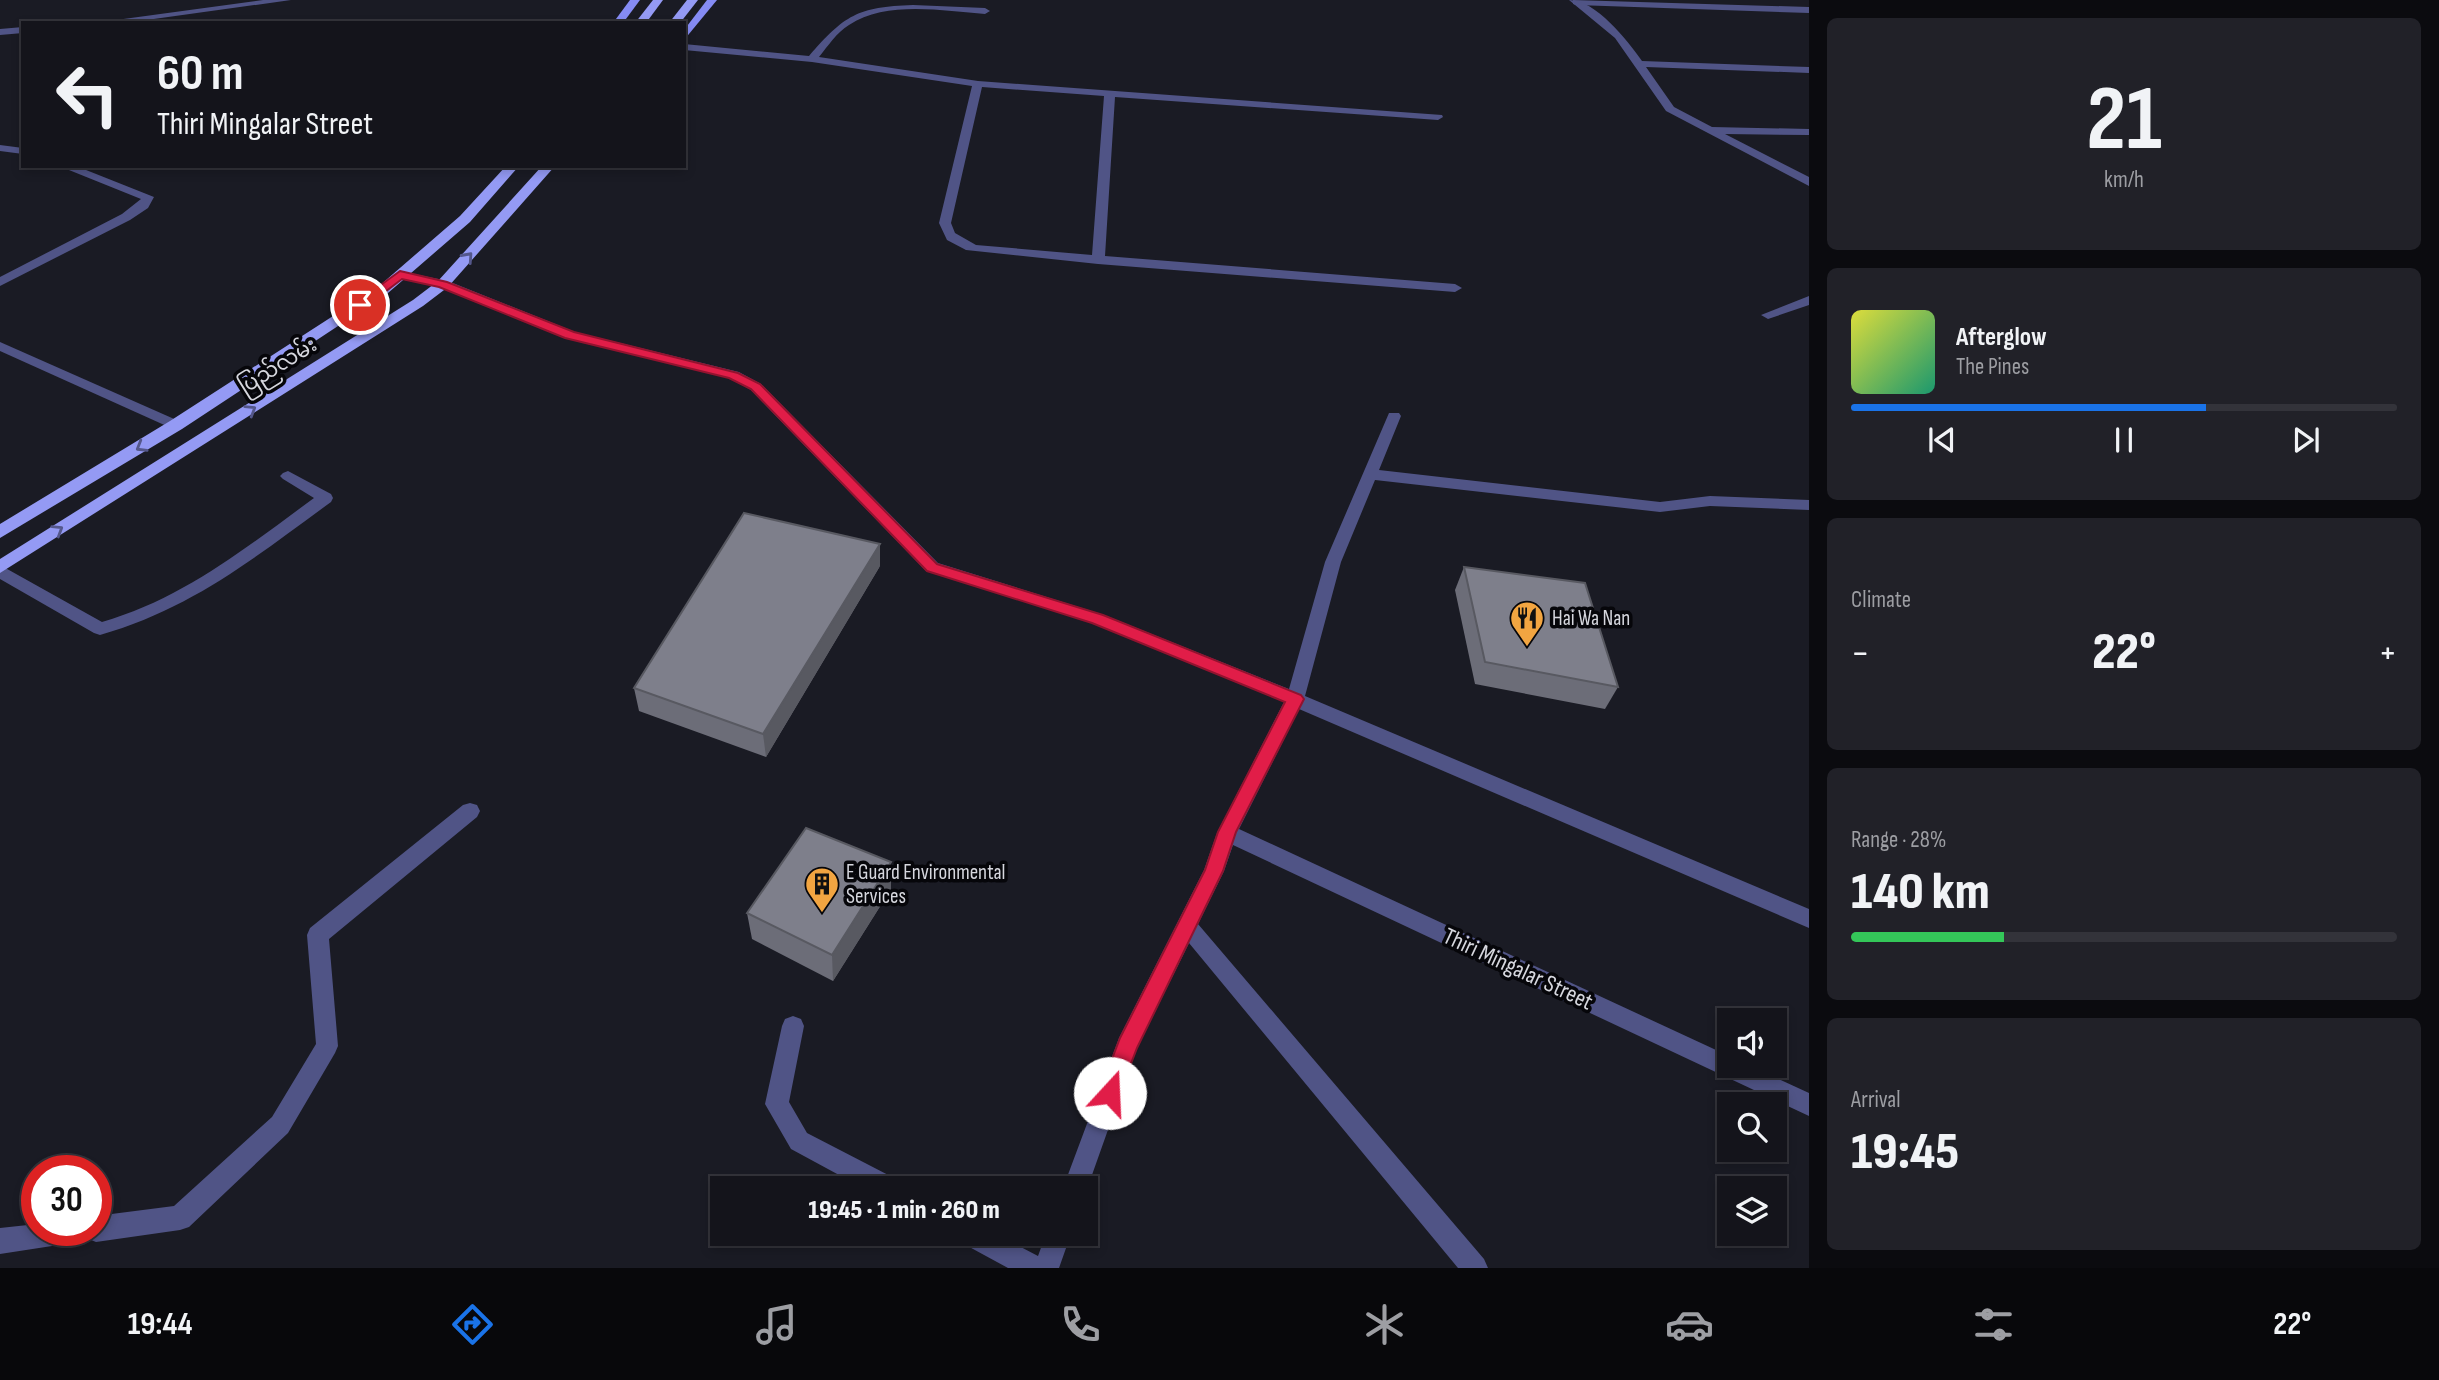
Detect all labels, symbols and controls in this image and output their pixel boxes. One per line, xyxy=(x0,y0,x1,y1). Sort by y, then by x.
text: 60 m xyxy=(157,45,244,104)
icon: left xyxy=(42,49,133,140)
text: 21 xyxy=(2086,66,2162,175)
text: Thiri Mingalar Street xyxy=(157,105,373,144)
text: km/h xyxy=(2104,166,2144,194)
one-way arrow xyxy=(460,252,472,265)
pin xyxy=(330,275,390,335)
icon: arrive xyxy=(341,286,379,324)
text: Afterglow xyxy=(1956,322,2047,353)
street label: ပြည်လမ်း xyxy=(232,329,324,403)
text: The Pines xyxy=(1956,353,2029,381)
one-way arrow xyxy=(243,405,256,418)
icon: previous xyxy=(1923,421,1961,459)
icon: pause xyxy=(2105,421,2143,459)
icon: next xyxy=(2287,421,2325,459)
one-way arrow xyxy=(135,438,148,451)
one-way arrow xyxy=(50,526,63,539)
text: Climate xyxy=(1851,586,1911,614)
restaurant icon: Hai Wa Nan xyxy=(1508,599,1546,648)
place label: Hai Wa Nan xyxy=(1552,606,1630,631)
text: 22° xyxy=(2092,621,2156,684)
text: − xyxy=(1851,631,1870,676)
text: + xyxy=(2378,631,2397,676)
text: Range · 28% xyxy=(1851,826,1946,854)
place label: E Guard Environmental Services xyxy=(846,860,1006,909)
text: 140 km xyxy=(1851,861,1990,924)
building icon: E Guard Environmental Services xyxy=(803,865,841,914)
street label: Thiri Mingalar Street xyxy=(1438,922,1598,1016)
map controls xyxy=(1717,1008,1787,1246)
button: sound xyxy=(1717,1008,1787,1078)
position arrow xyxy=(1073,1056,1147,1130)
text: Arrival xyxy=(1851,1086,1900,1114)
button: search xyxy=(1717,1092,1787,1162)
text: 19:45 xyxy=(1851,1121,1959,1184)
speed limit sign: 30 xyxy=(21,1155,112,1246)
button: layers xyxy=(1717,1176,1787,1246)
text: 19:45 · 1 min · 260 m xyxy=(808,1195,1000,1226)
icon: directions xyxy=(448,1300,497,1349)
icon: music xyxy=(752,1300,801,1349)
icon: phone xyxy=(1056,1300,1105,1349)
icon: climate xyxy=(1360,1300,1409,1349)
icon: car xyxy=(1665,1300,1714,1349)
icon: filters xyxy=(1969,1300,2018,1349)
text: 19:44 xyxy=(128,1305,192,1344)
text: 22° xyxy=(2273,1305,2311,1344)

